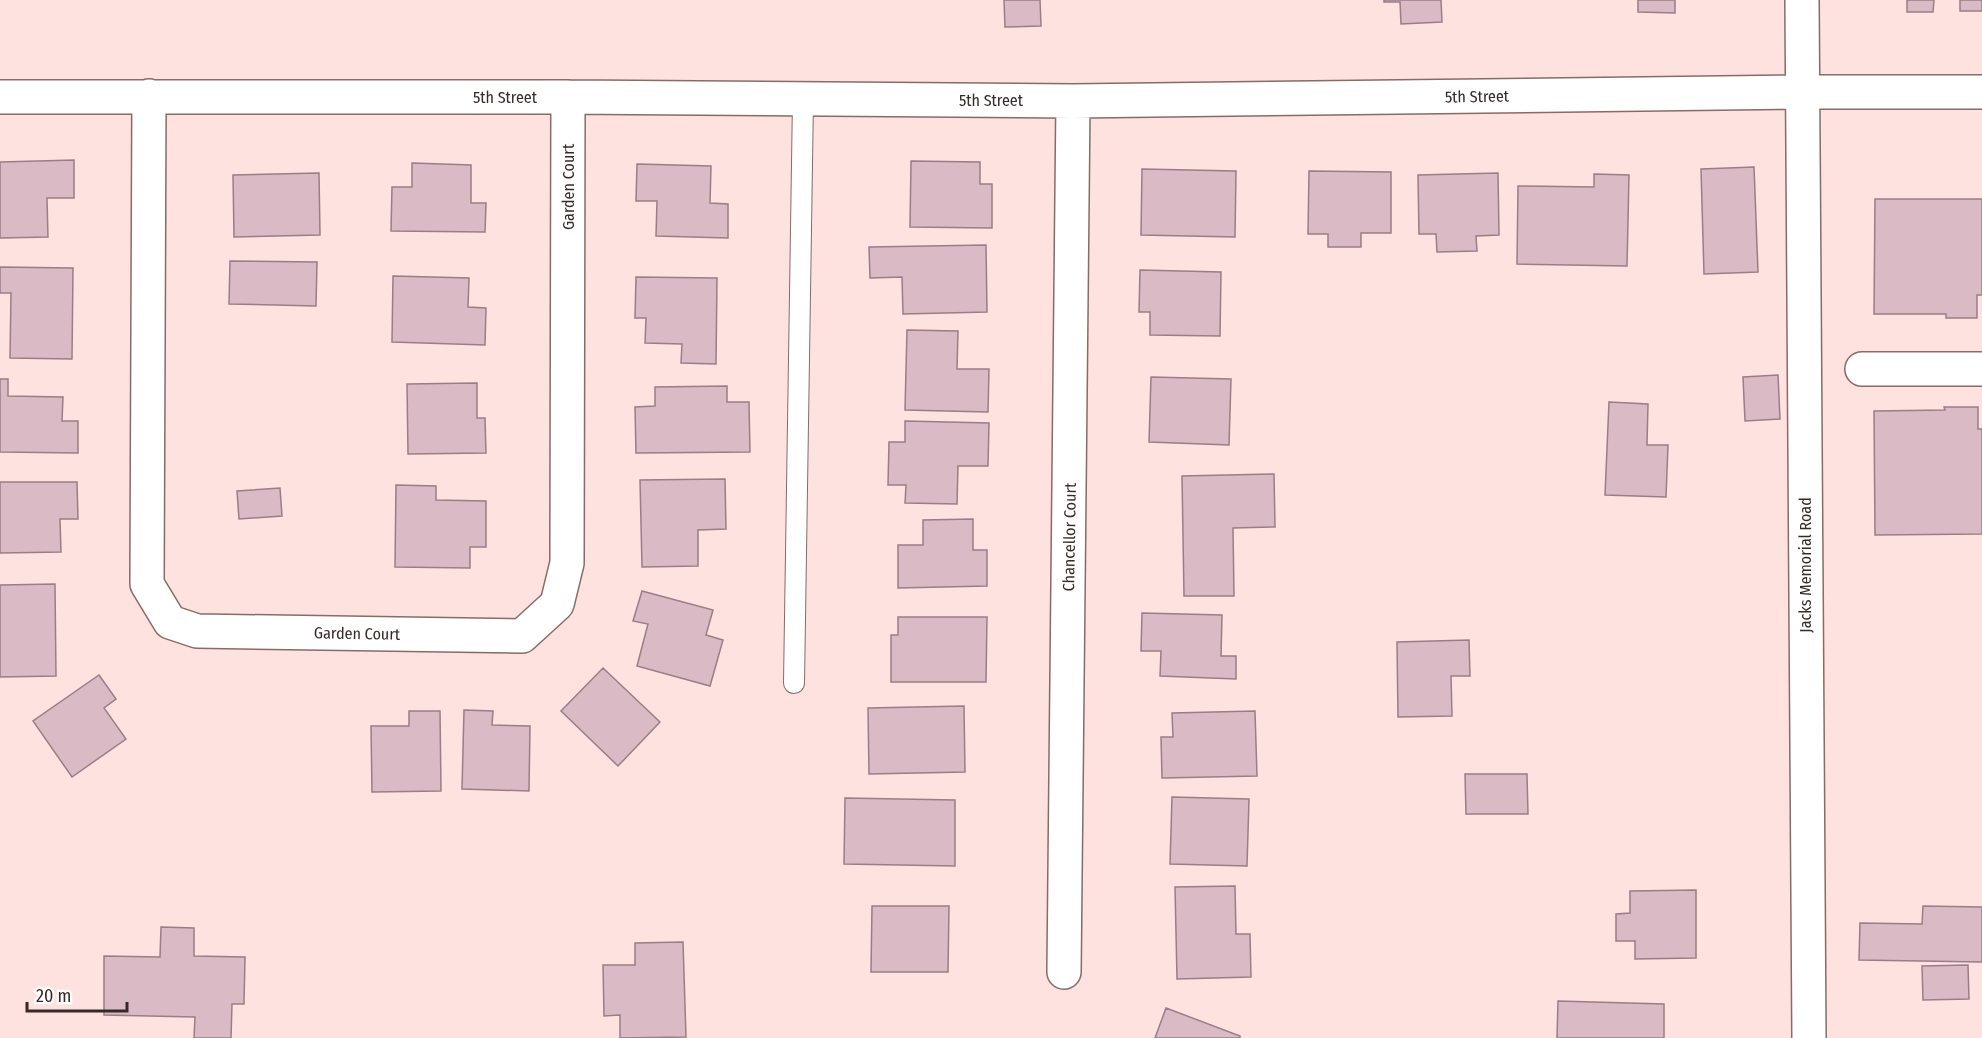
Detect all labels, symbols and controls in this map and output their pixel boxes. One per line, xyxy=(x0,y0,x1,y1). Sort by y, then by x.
street label: 5th Street xyxy=(1445,86,1510,107)
street label: 5th Street xyxy=(473,88,538,107)
street label: 5th Street xyxy=(959,91,1024,110)
street label: Garden Court xyxy=(559,143,578,230)
street label: Chancellor Court xyxy=(1059,482,1080,591)
street label: Jacks Memorial Road xyxy=(1796,497,1815,633)
street label: Garden Court xyxy=(314,623,401,644)
scale bar xyxy=(27,975,128,1013)
text: 20 m xyxy=(36,985,71,1007)

